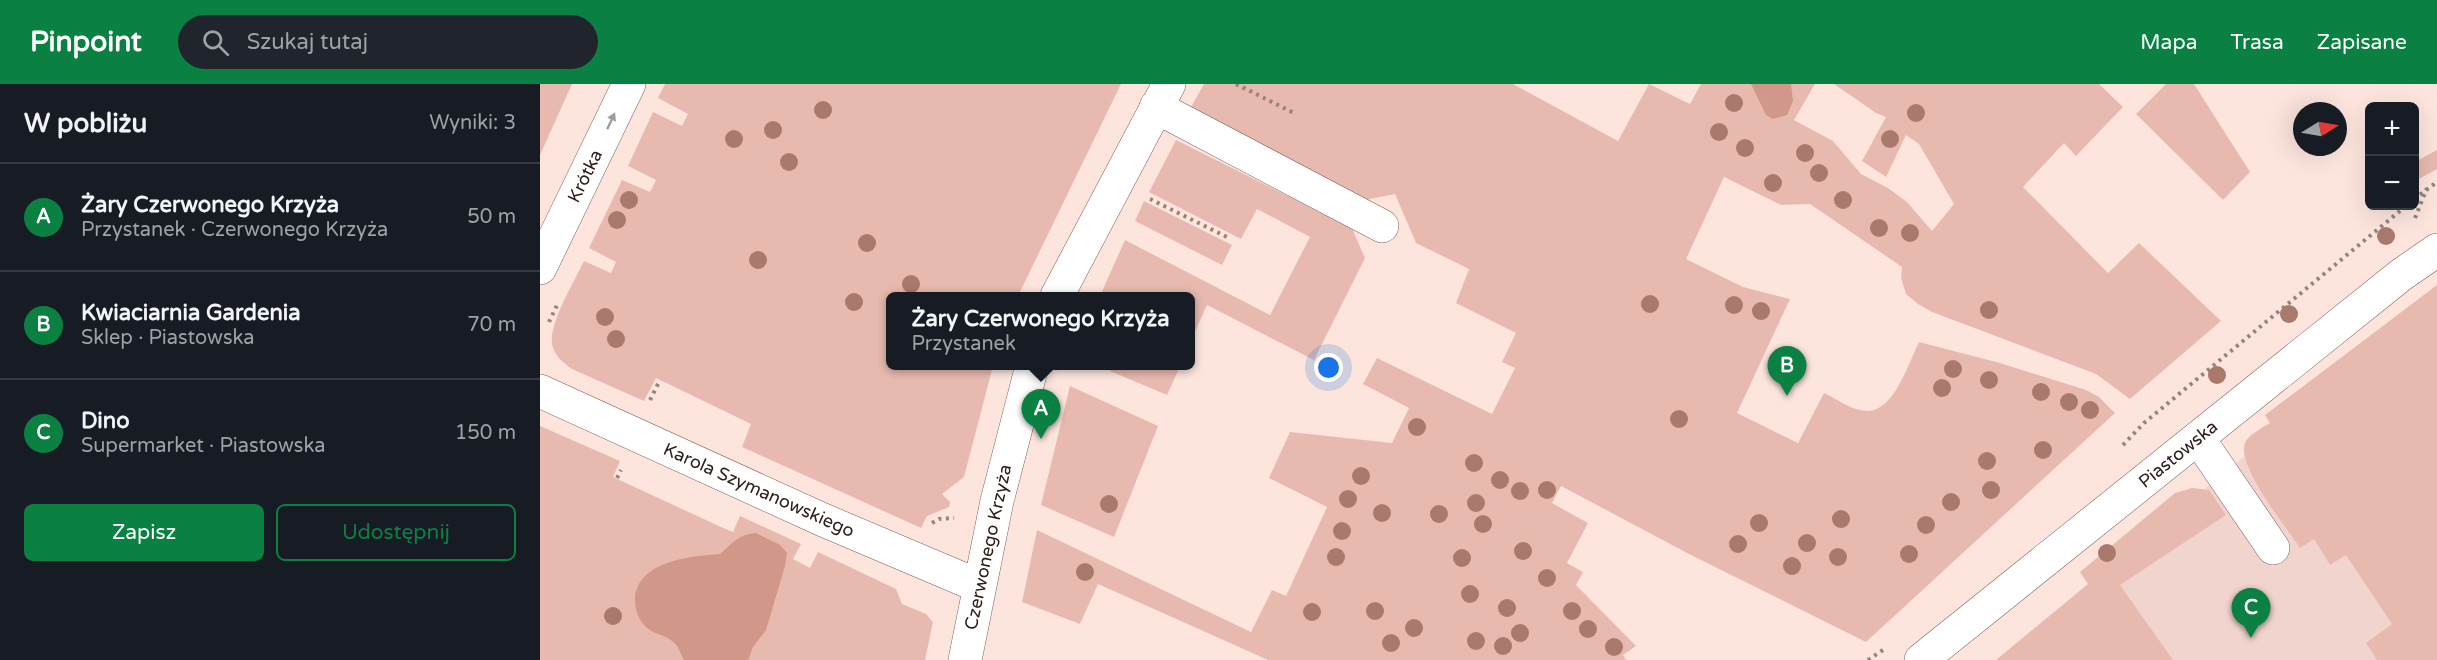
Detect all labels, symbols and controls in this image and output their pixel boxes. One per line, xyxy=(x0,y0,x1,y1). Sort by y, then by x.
search box xyxy=(178,15,598,69)
text: Pinpoint xyxy=(30,25,142,59)
icon: search xyxy=(199,26,232,59)
text: Szukaj tutaj xyxy=(247,29,368,55)
text: Mapa xyxy=(2140,30,2197,55)
text: Trasa xyxy=(2230,30,2284,55)
text: Zapisane xyxy=(2317,30,2407,55)
north arrow xyxy=(2293,102,2347,156)
map controls xyxy=(2365,102,2419,210)
button: + xyxy=(2365,102,2419,156)
text: W pobliżu xyxy=(24,108,147,139)
text: Wyniki: 3 xyxy=(429,111,516,135)
one-way arrow xyxy=(607,112,616,129)
street label: Krótka xyxy=(563,146,607,206)
button: − xyxy=(2365,156,2419,210)
text: Żary Czerwonego Krzyża xyxy=(81,192,339,218)
text: A xyxy=(36,205,51,229)
text: 50 m xyxy=(467,205,516,229)
text: Przystanek · Czerwonego Krzyża xyxy=(81,218,388,242)
popup xyxy=(886,292,1195,370)
text: Kwiaciarnia Gardenia xyxy=(81,300,301,326)
text: Żary Czerwonego Krzyża xyxy=(911,306,1170,332)
text: B xyxy=(37,313,50,337)
text: 70 m xyxy=(467,313,516,337)
text: Sklep · Piastowska xyxy=(81,326,255,350)
text: Przystanek xyxy=(911,332,1016,356)
pin: B xyxy=(1768,346,1806,396)
your location xyxy=(1314,353,1343,382)
pin: A xyxy=(1022,390,1060,439)
text: Dino xyxy=(81,408,130,434)
street label: Piastowska xyxy=(2134,415,2222,493)
text: C xyxy=(37,421,50,445)
text: 150 m xyxy=(455,421,516,445)
text: Supermarket · Piastowska xyxy=(81,434,325,458)
street label: Karola Szymanowskiego xyxy=(660,438,858,542)
street label: Czerwonego Krzyża xyxy=(960,462,1016,632)
button: Zapisz xyxy=(24,504,264,561)
button: Udostępnij xyxy=(276,504,516,561)
pin: C xyxy=(2232,588,2270,638)

